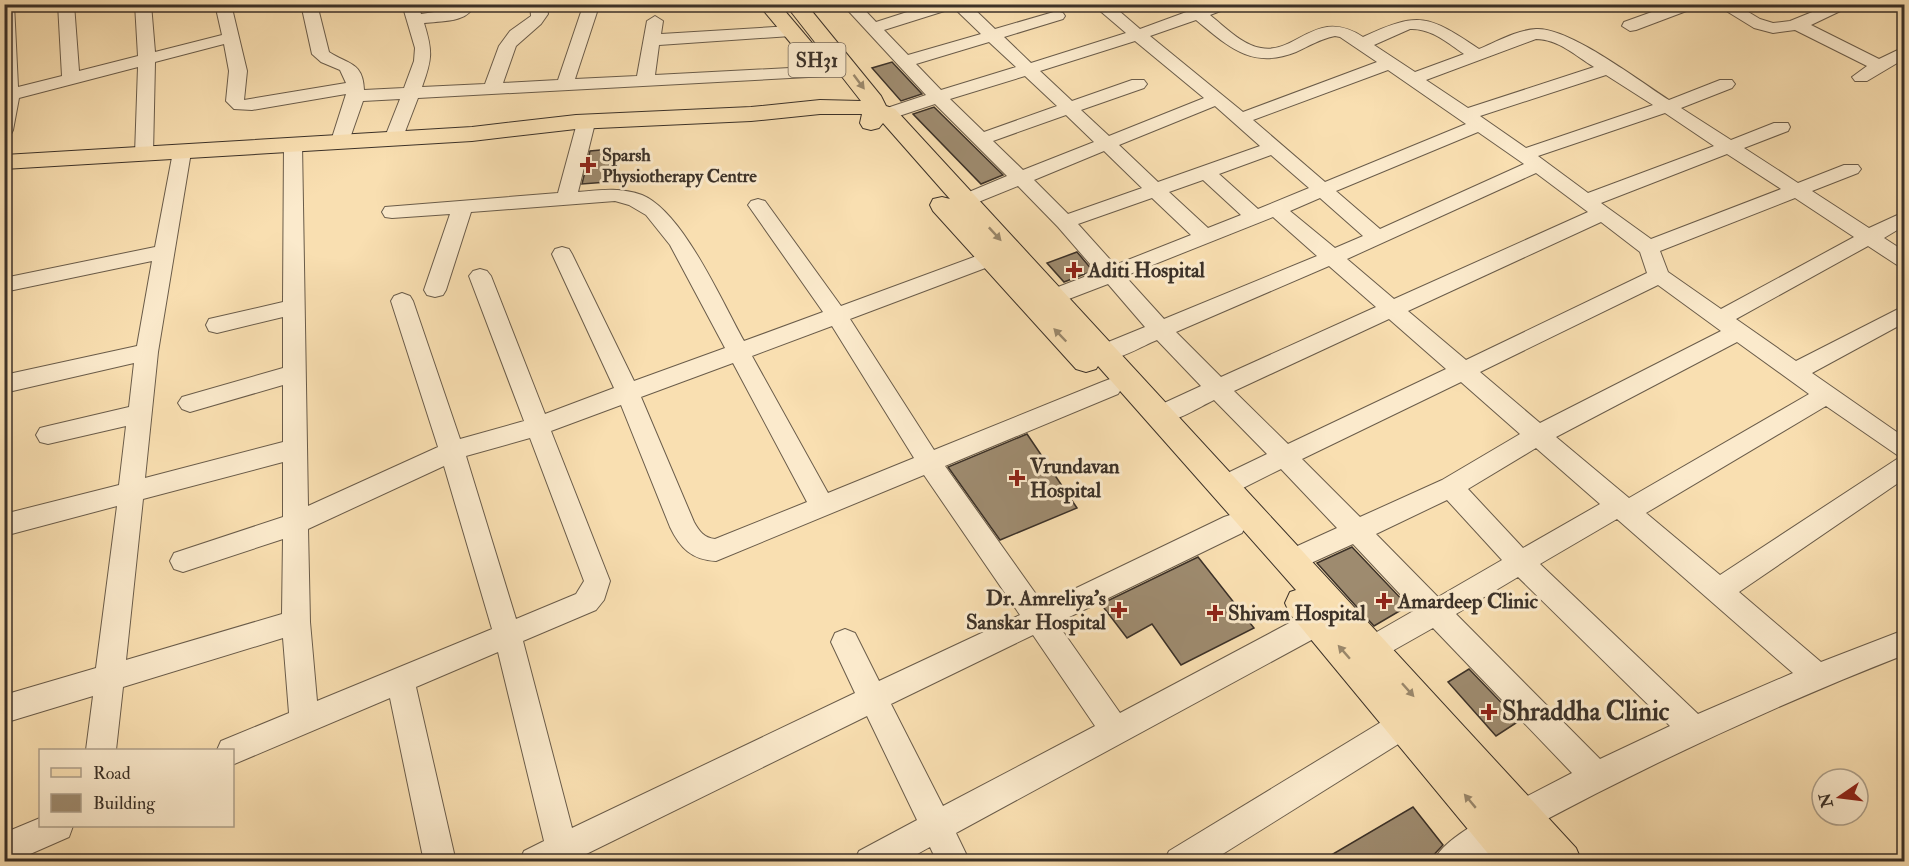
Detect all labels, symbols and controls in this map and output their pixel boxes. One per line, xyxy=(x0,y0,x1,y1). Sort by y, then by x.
road number: SH31 xyxy=(788,43,846,77)
one-way arrow xyxy=(853,73,865,89)
place label: Sparsh Physiotherapy Centre xyxy=(602,144,757,188)
marker: Sparsh Physiotherapy Centre xyxy=(579,156,597,174)
one-way arrow xyxy=(988,227,1002,241)
place label: Aditi Hospital xyxy=(1087,257,1206,284)
marker: Aditi Hospital xyxy=(1065,261,1083,279)
one-way arrow xyxy=(1053,328,1067,342)
place label: Vrundavan Hospital xyxy=(1029,453,1120,504)
marker: Vrundavan Hospital xyxy=(1008,469,1026,487)
place label: Dr. Amreliya's Sanskar Hospital xyxy=(966,585,1107,636)
place label: Amardeep Clinic xyxy=(1397,588,1539,615)
marker: Amardeep Clinic xyxy=(1375,592,1393,610)
place label: Shivam Hospital xyxy=(1228,600,1366,627)
marker: Dr. Amreliya's Sanskar Hospital xyxy=(1110,601,1128,619)
marker: Shivam Hospital xyxy=(1206,604,1224,622)
one-way arrow xyxy=(1338,645,1351,660)
one-way arrow xyxy=(1401,683,1415,698)
place label: Shraddha Clinic xyxy=(1502,696,1670,728)
marker: Shraddha Clinic xyxy=(1480,703,1498,721)
legend xyxy=(39,749,234,827)
text: Road xyxy=(93,762,131,785)
north arrow xyxy=(1810,767,1870,827)
text: N xyxy=(1815,790,1838,811)
text: Building xyxy=(93,792,156,815)
one-way arrow xyxy=(1465,793,1477,808)

